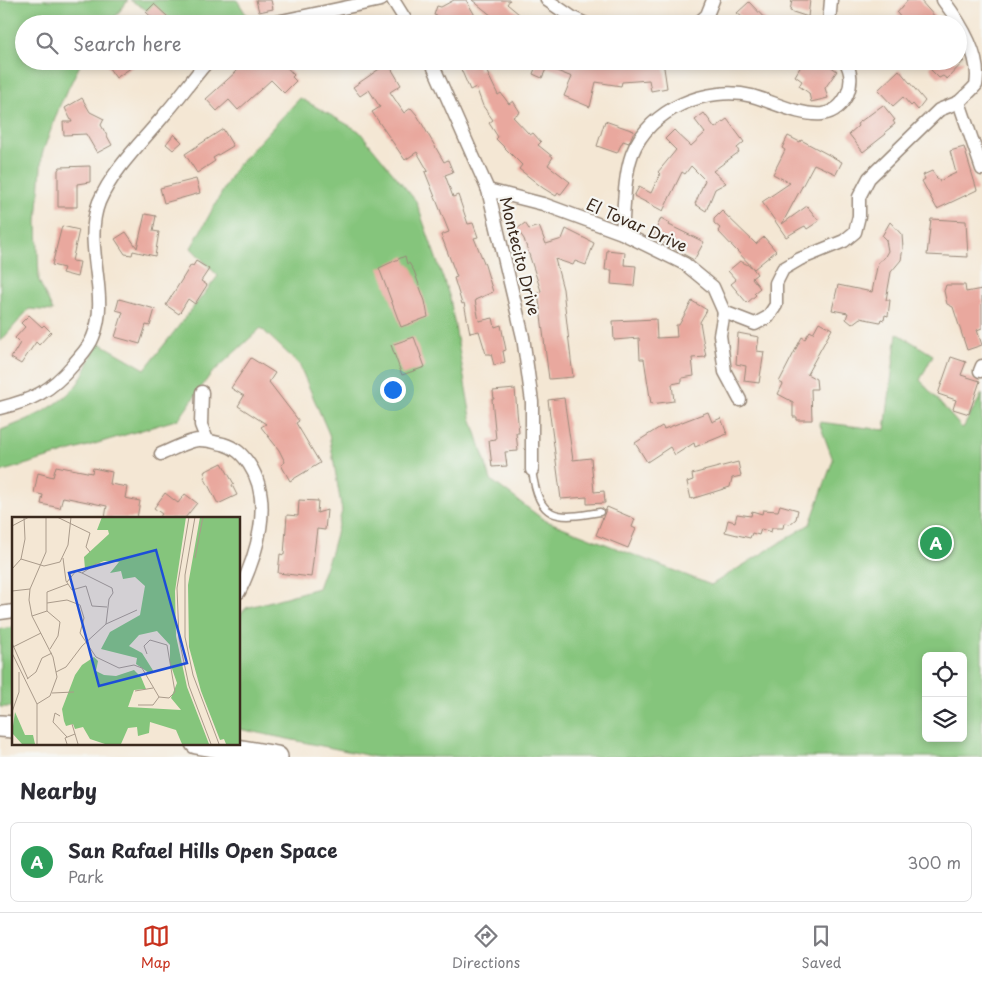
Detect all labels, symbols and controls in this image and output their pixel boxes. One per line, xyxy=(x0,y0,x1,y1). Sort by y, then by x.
search box xyxy=(15,15,967,70)
icon: search xyxy=(33,29,61,57)
text: Search here xyxy=(73,29,182,57)
street label: El Tovar Drive xyxy=(583,191,692,257)
street label: Montecito Drive xyxy=(495,194,547,318)
your location xyxy=(380,377,406,403)
inset map xyxy=(12,517,240,744)
pin: A xyxy=(920,524,952,562)
map controls xyxy=(922,652,967,742)
button: locate xyxy=(922,652,967,697)
button: layers xyxy=(922,697,967,742)
text: Nearby xyxy=(20,774,97,806)
text: San Rafael Hills Open Space xyxy=(68,836,338,864)
text: A xyxy=(31,850,43,874)
text: 300 m xyxy=(907,850,961,874)
text: Park xyxy=(68,864,104,888)
tab: Map xyxy=(141,922,171,973)
tab: Directions xyxy=(452,922,520,973)
tab: Saved xyxy=(802,922,841,973)

